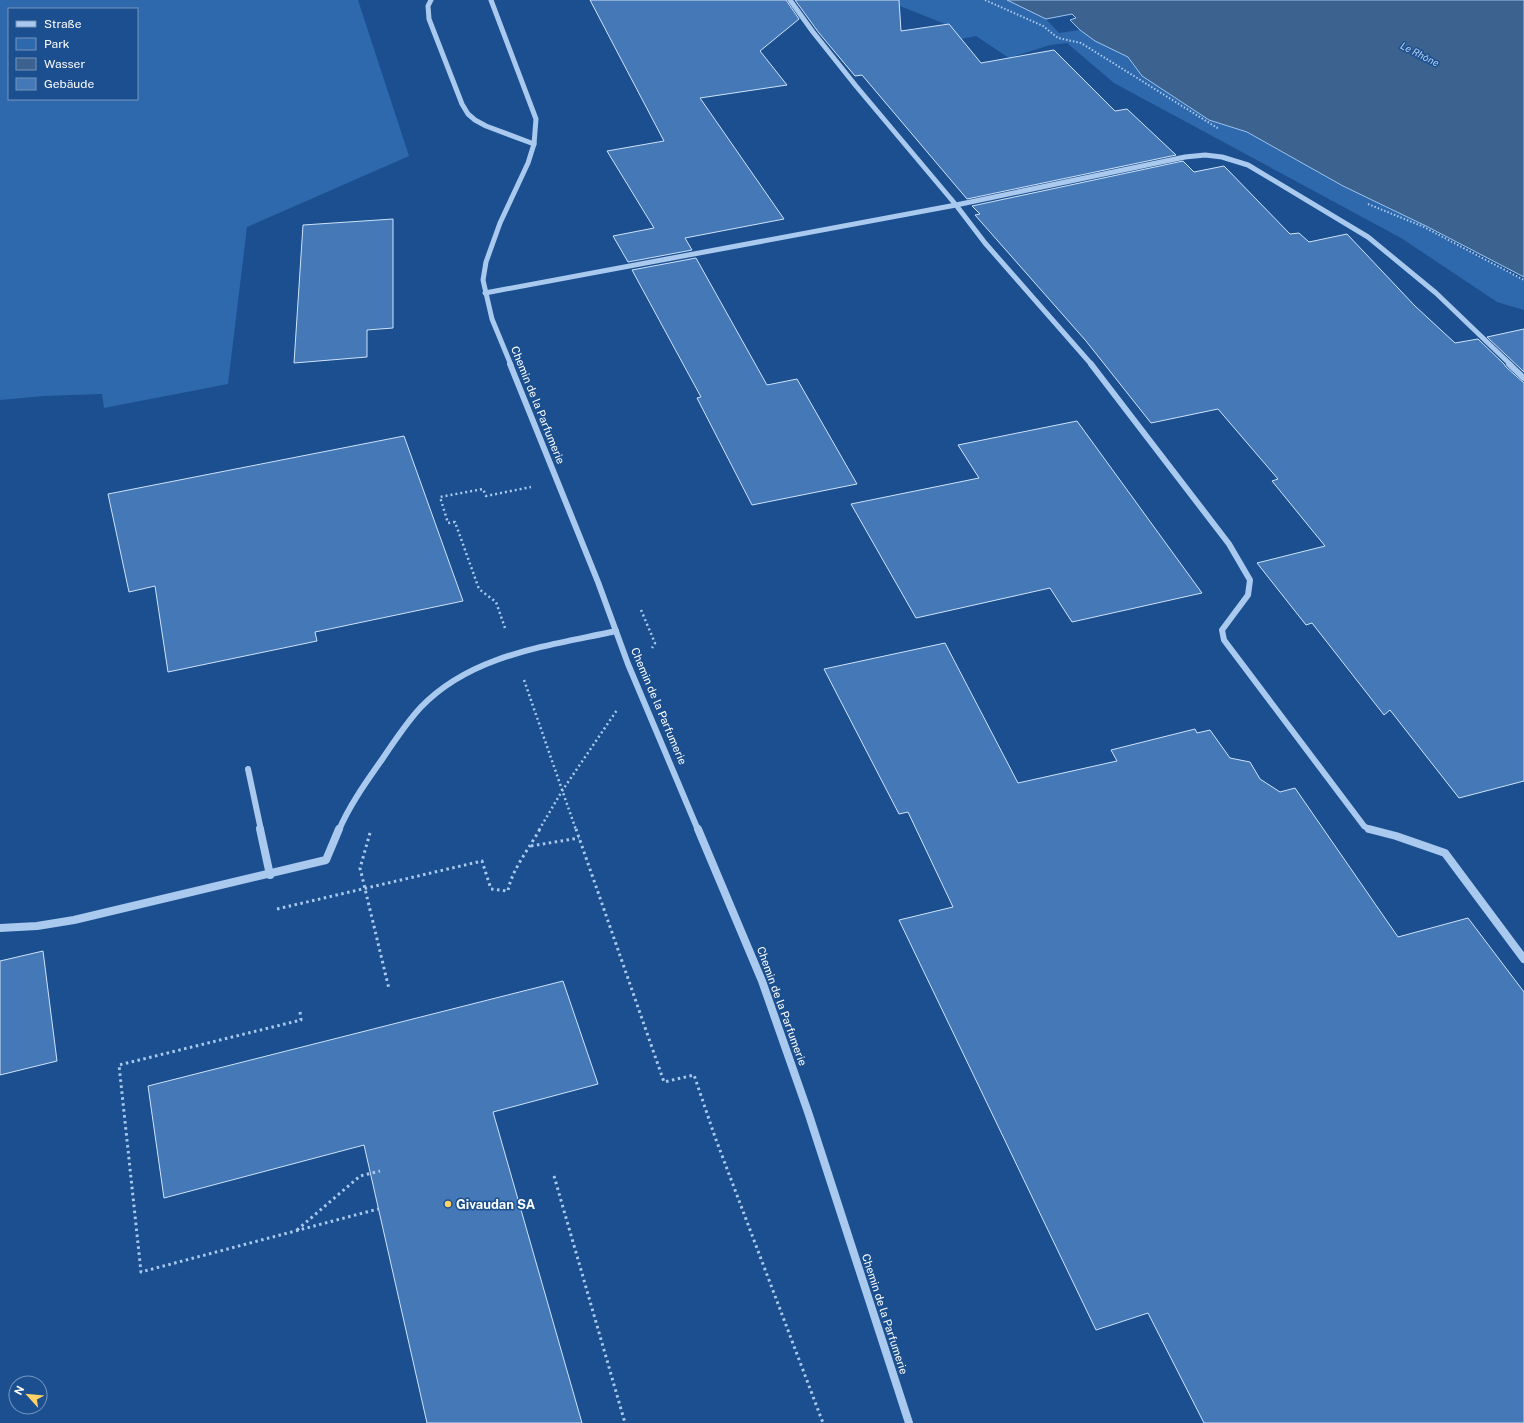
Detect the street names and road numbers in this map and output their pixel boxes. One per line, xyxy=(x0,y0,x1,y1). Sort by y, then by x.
street label: Chemin de la Parfumerie xyxy=(509,344,567,466)
street label: Chemin de la Parfumerie xyxy=(629,646,689,766)
street label: Chemin de la Parfumerie xyxy=(755,945,809,1067)
street label: Chemin de la Parfumerie xyxy=(860,1252,910,1376)

